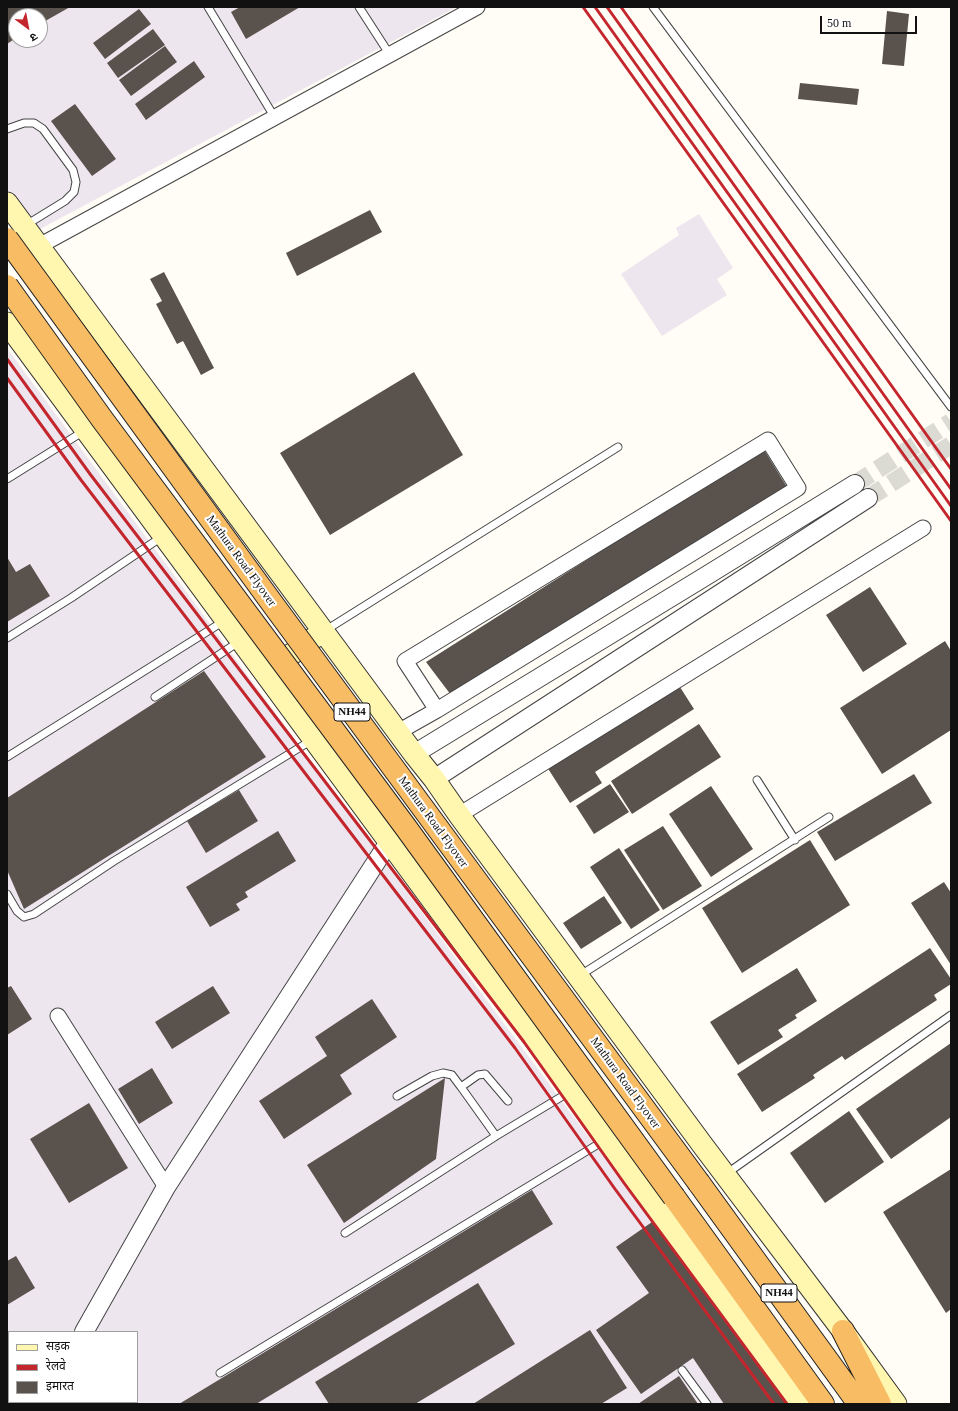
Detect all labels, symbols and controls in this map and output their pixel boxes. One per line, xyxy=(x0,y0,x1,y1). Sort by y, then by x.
north arrow xyxy=(8,8,48,48)
scale bar xyxy=(822,8,919,34)
text: 50 m xyxy=(827,16,851,30)
text: उ xyxy=(28,31,40,44)
street label: Mathura Road Flyover xyxy=(203,513,279,609)
road number: NH44 xyxy=(334,703,370,721)
street label: Mathura Road Flyover xyxy=(395,774,471,870)
street label: Mathura Road Flyover xyxy=(587,1035,663,1131)
road number: NH44 xyxy=(761,1284,797,1302)
legend xyxy=(8,1331,138,1403)
text: सड़क xyxy=(46,1339,70,1353)
text: रेलवे xyxy=(46,1359,66,1373)
text: इमारत xyxy=(46,1379,74,1393)

